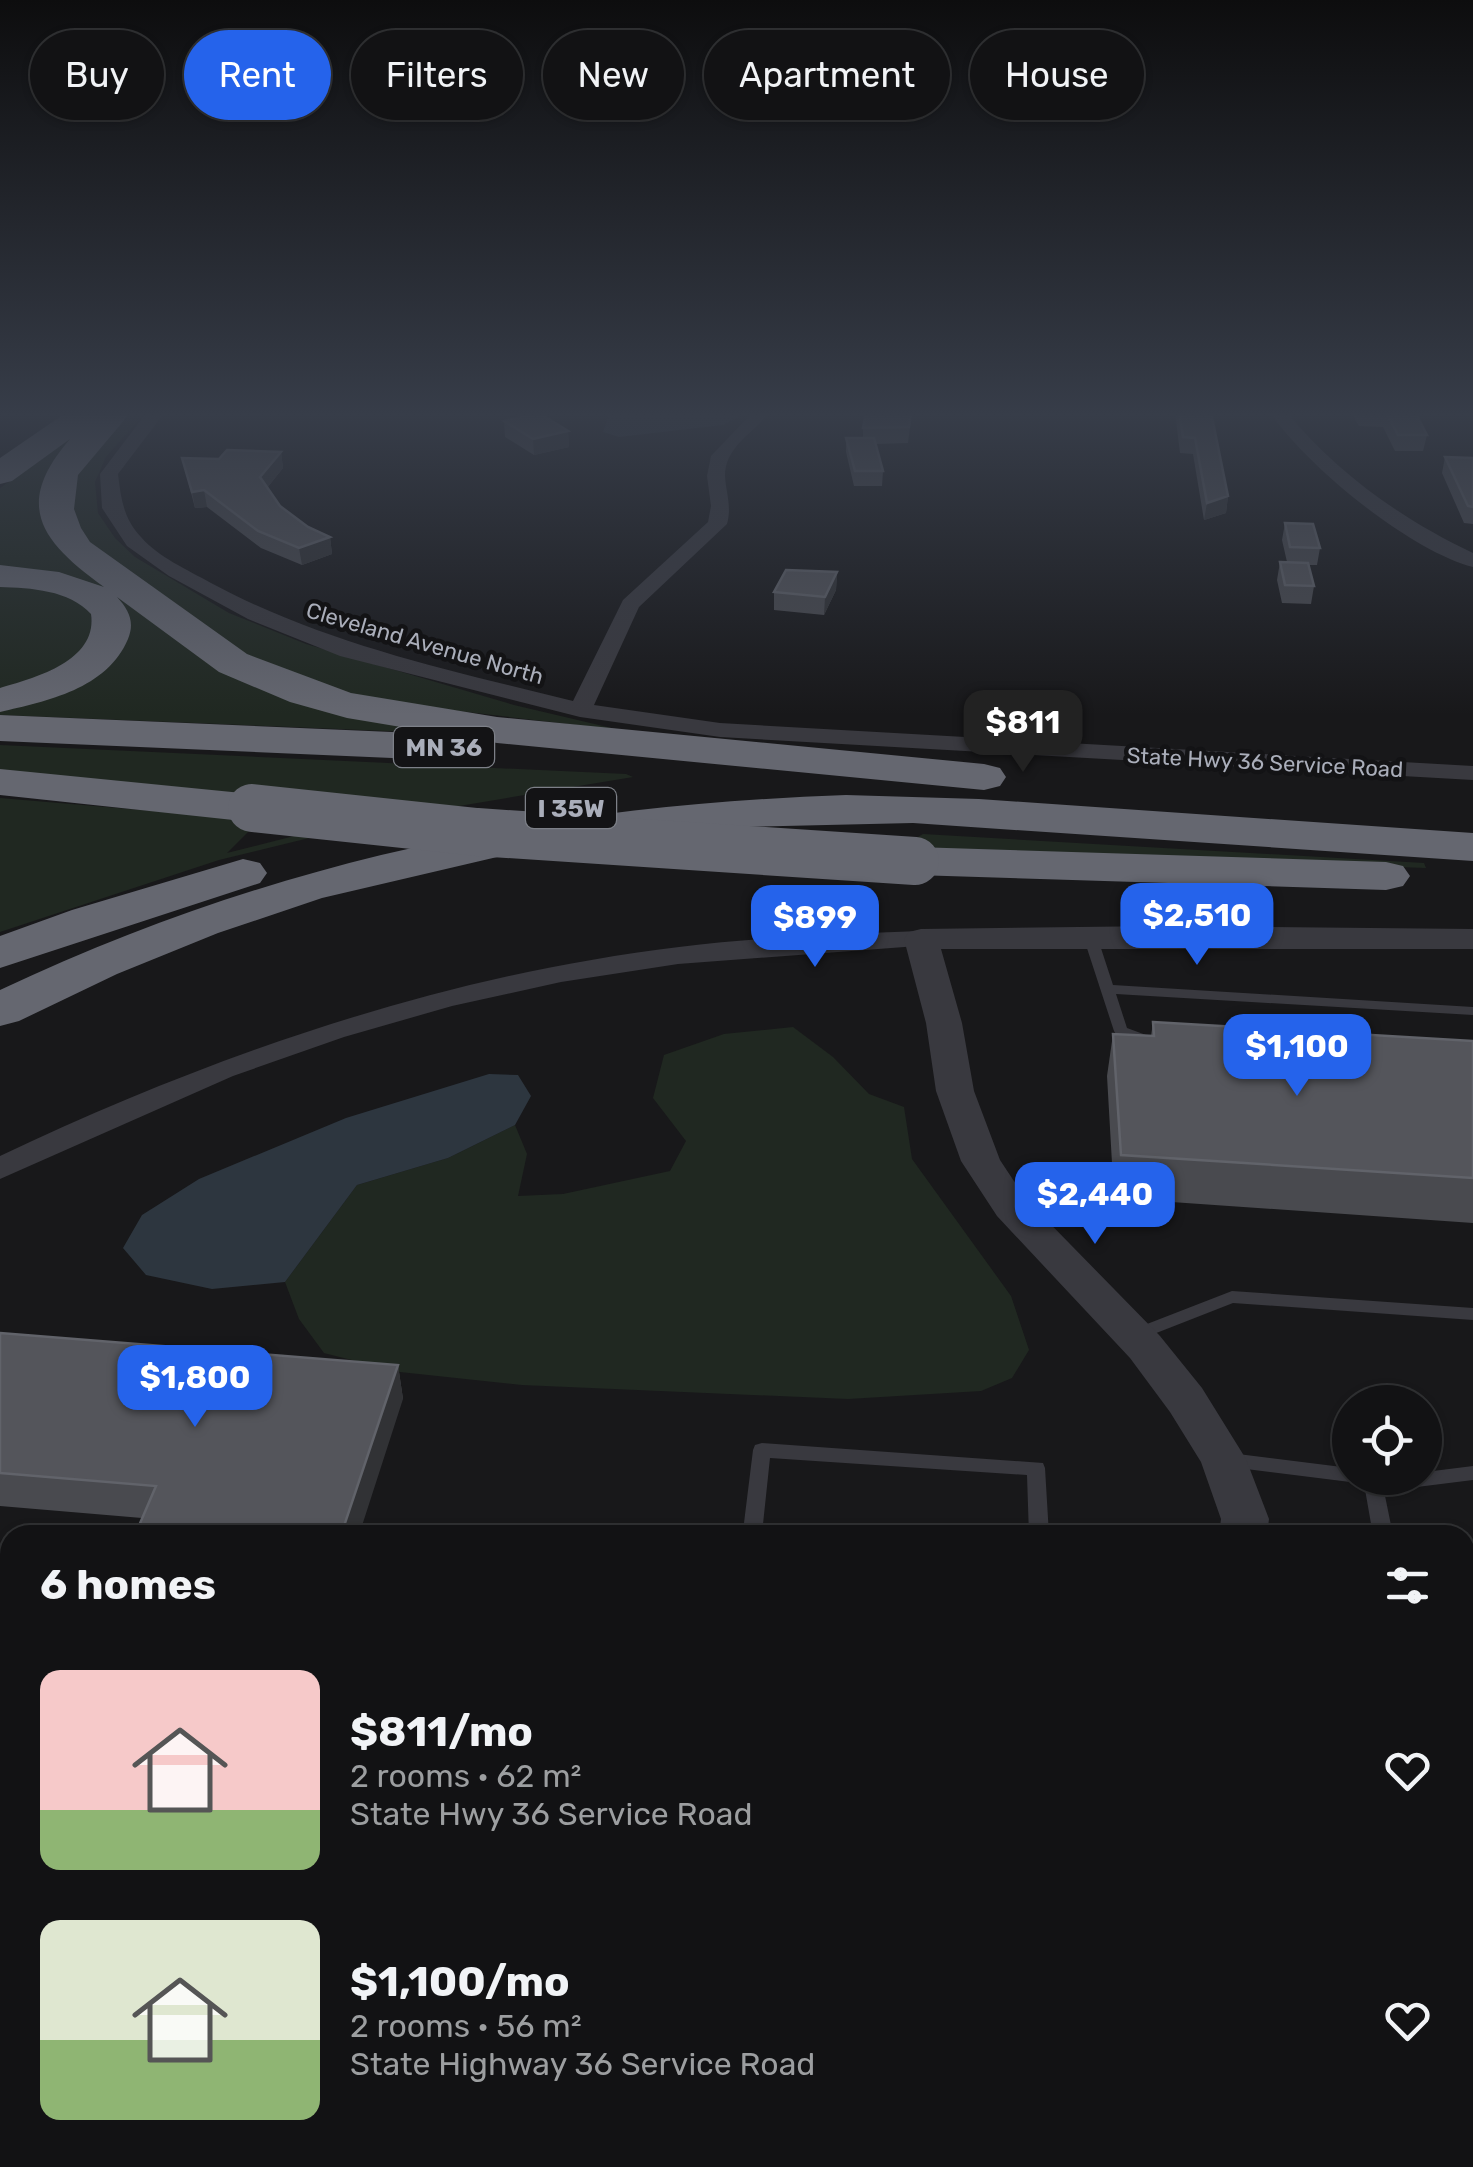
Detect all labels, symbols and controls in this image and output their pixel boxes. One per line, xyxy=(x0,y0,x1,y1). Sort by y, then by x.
chip: Buy xyxy=(30,30,164,120)
chip: Rent xyxy=(184,30,331,120)
chip: Filters xyxy=(351,30,523,120)
chip: New xyxy=(543,30,684,120)
chip: Apartment xyxy=(704,30,950,120)
chip: House xyxy=(970,30,1144,120)
street label: Cleveland Avenue North xyxy=(303,597,547,690)
pin: $811 xyxy=(964,690,1082,775)
text: $811 xyxy=(986,703,1060,741)
road number: MN 36 xyxy=(394,727,494,767)
street label: State Hwy 36 Service Road xyxy=(1126,742,1404,783)
road number: I 35W xyxy=(526,788,616,828)
pin: $2,510 xyxy=(1116,883,1278,968)
pin: $899 xyxy=(756,885,874,970)
text: $2,510 xyxy=(1142,896,1252,934)
text: $899 xyxy=(773,898,857,936)
pin: $1,100 xyxy=(1216,1014,1378,1099)
text: $1,100 xyxy=(1245,1027,1349,1065)
pin: $2,440 xyxy=(1014,1162,1176,1247)
text: $2,440 xyxy=(1037,1175,1153,1213)
pin: $1,800 xyxy=(114,1345,276,1430)
text: $1,800 xyxy=(139,1358,251,1396)
map controls xyxy=(1332,1385,1442,1495)
button: locate xyxy=(1332,1385,1442,1495)
icon: filters xyxy=(1380,1558,1435,1613)
text: 6 homes xyxy=(40,1560,216,1610)
text: $811/mo xyxy=(350,1707,533,1757)
icon: home xyxy=(120,1710,240,1830)
icon: heart xyxy=(1380,1743,1435,1798)
text: 2 rooms · 62 m² xyxy=(350,1757,582,1795)
text: State Hwy 36 Service Road xyxy=(350,1795,752,1833)
text: $1,100/mo xyxy=(350,1957,570,2007)
icon: home xyxy=(120,1960,240,2080)
icon: heart xyxy=(1380,1993,1435,2048)
text: 2 rooms · 56 m² xyxy=(350,2007,582,2045)
text: State Highway 36 Service Road xyxy=(350,2045,815,2083)

